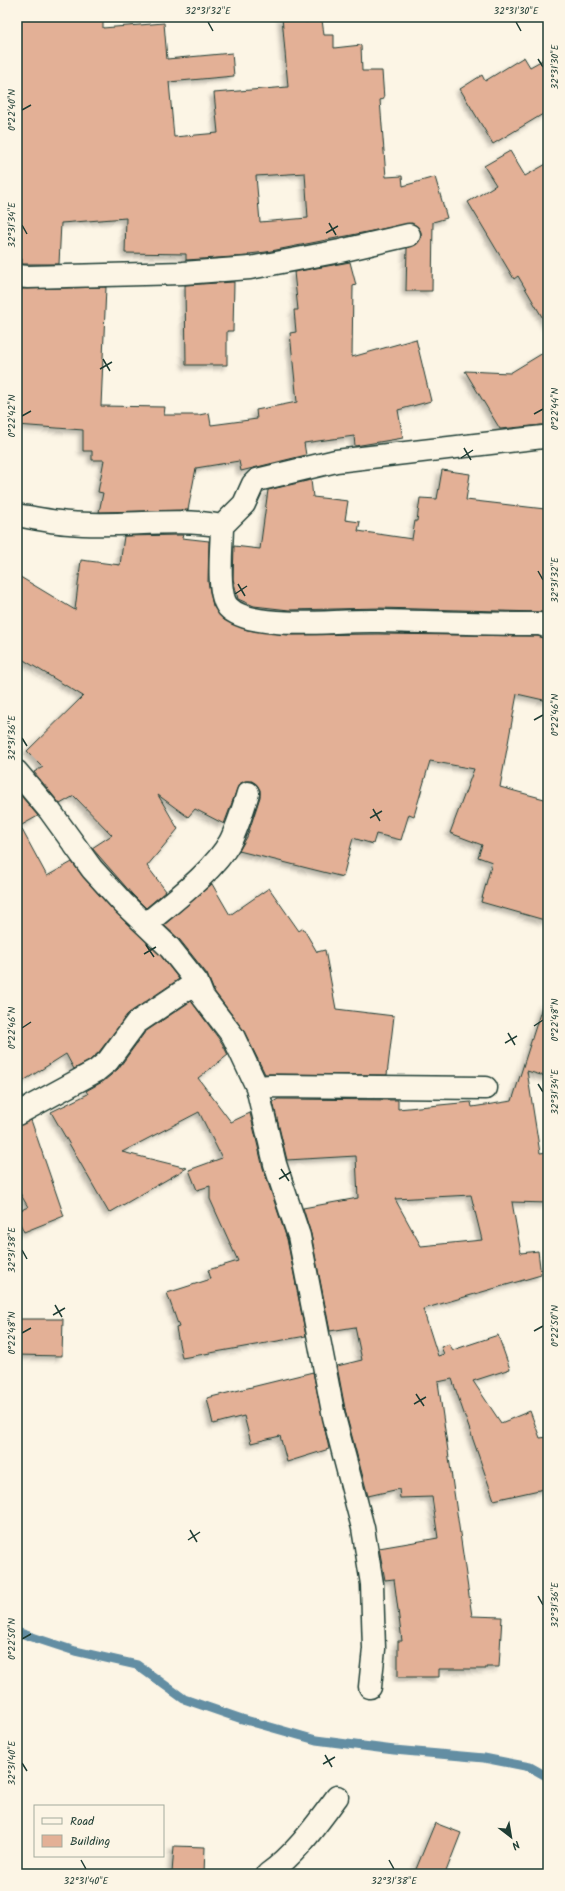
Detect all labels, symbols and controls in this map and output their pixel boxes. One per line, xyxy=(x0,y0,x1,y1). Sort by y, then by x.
text: 32°31'32"E xyxy=(185,3,232,19)
text: 32°31'30"E xyxy=(493,3,540,19)
text: 32°31'30"E xyxy=(547,43,563,90)
text: 0°22'40"N xyxy=(4,89,20,131)
text: 32°31'34"E xyxy=(4,201,20,248)
text: 0°22'44"N xyxy=(547,387,563,430)
text: 0°22'42"N xyxy=(4,394,20,437)
text: 32°31'32"E xyxy=(547,556,563,603)
text: 0°22'46"N xyxy=(547,693,563,736)
text: 32°31'36"E xyxy=(4,714,20,761)
text: 0°22'48"N xyxy=(547,998,563,1042)
text: 0°22'46"N xyxy=(4,1006,20,1049)
text: 32°31'34"E xyxy=(547,1068,563,1115)
text: 32°31'38"E xyxy=(4,1226,20,1273)
text: 0°22'50"N xyxy=(547,1305,563,1347)
text: 0°22'48"N xyxy=(4,1311,20,1355)
text: 32°31'36"E xyxy=(547,1581,563,1628)
text: 0°22'50"N xyxy=(4,1618,20,1660)
text: 32°31'40"E xyxy=(4,1739,20,1785)
legend xyxy=(34,1805,164,1857)
text: Road xyxy=(70,1812,95,1831)
north arrow xyxy=(491,1817,531,1857)
text: Building xyxy=(70,1832,110,1851)
text: N xyxy=(508,1835,523,1854)
text: 32°31'40"E xyxy=(64,1873,110,1889)
text: 32°31'38"E xyxy=(371,1873,418,1889)

